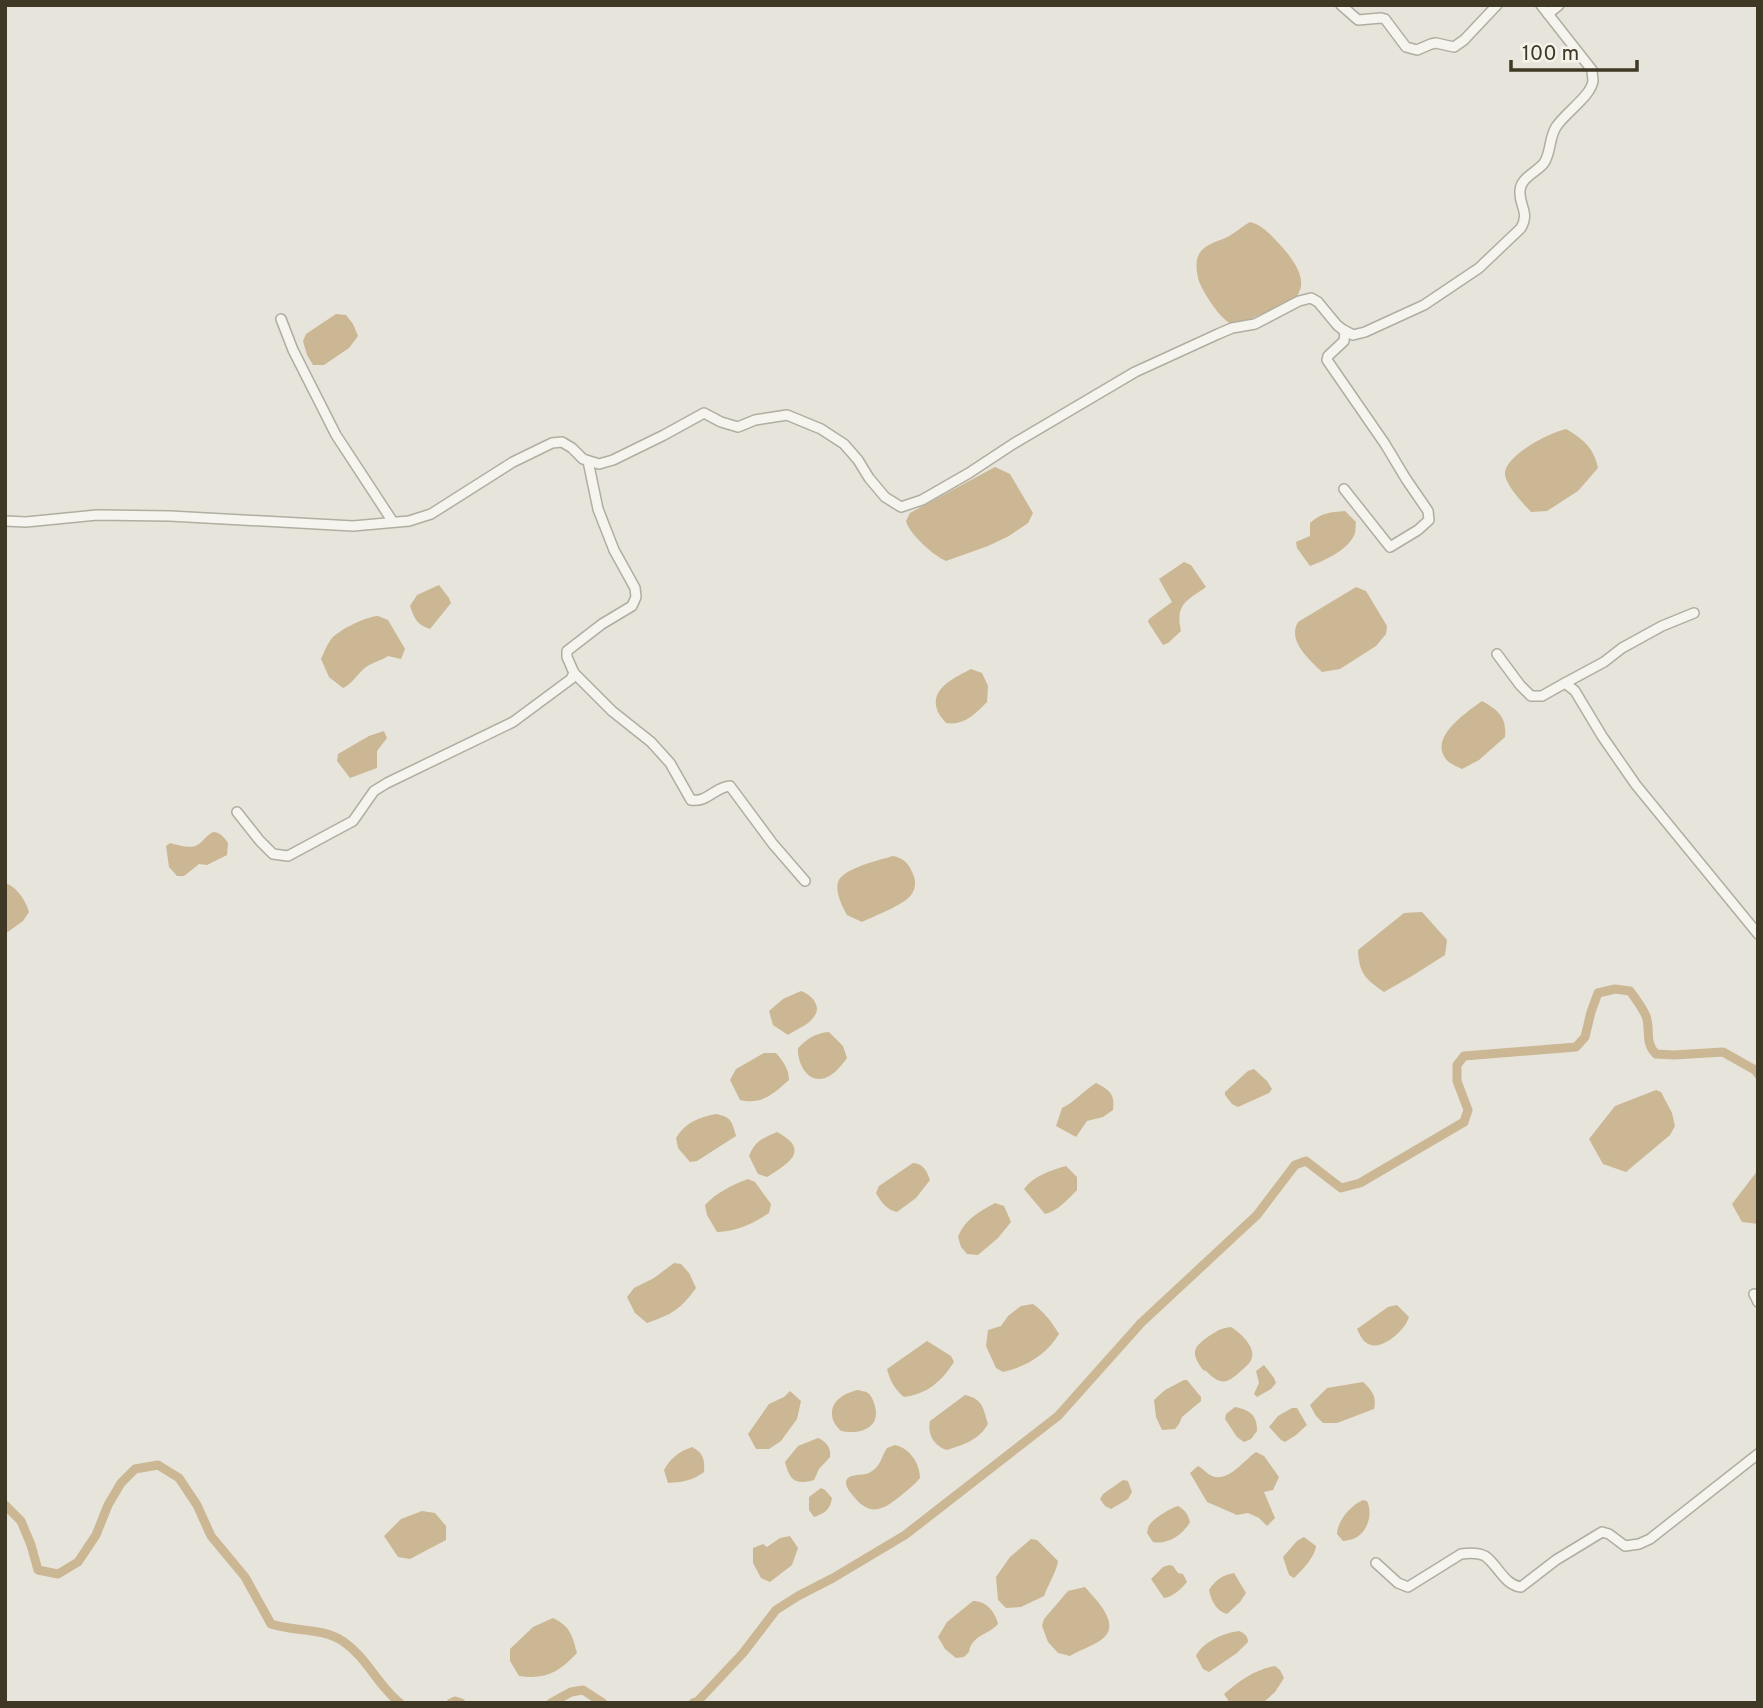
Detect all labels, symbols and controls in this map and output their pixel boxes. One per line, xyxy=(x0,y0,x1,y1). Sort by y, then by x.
scale bar xyxy=(1511,28,1637,72)
text: 100 m xyxy=(1522,41,1579,68)

